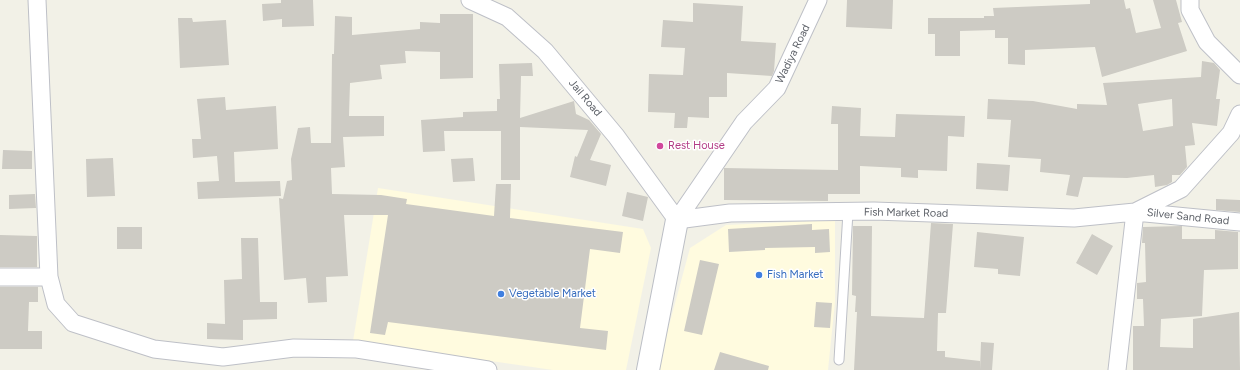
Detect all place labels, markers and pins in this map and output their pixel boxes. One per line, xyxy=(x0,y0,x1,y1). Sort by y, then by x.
place label: Rest House xyxy=(668,139,725,153)
marker: Rest House xyxy=(655,141,665,151)
place label: Fish Market xyxy=(767,268,824,282)
marker: Fish Market xyxy=(754,270,764,280)
place label: Vegetable Market xyxy=(509,287,596,301)
marker: Vegetable Market xyxy=(496,289,506,299)

